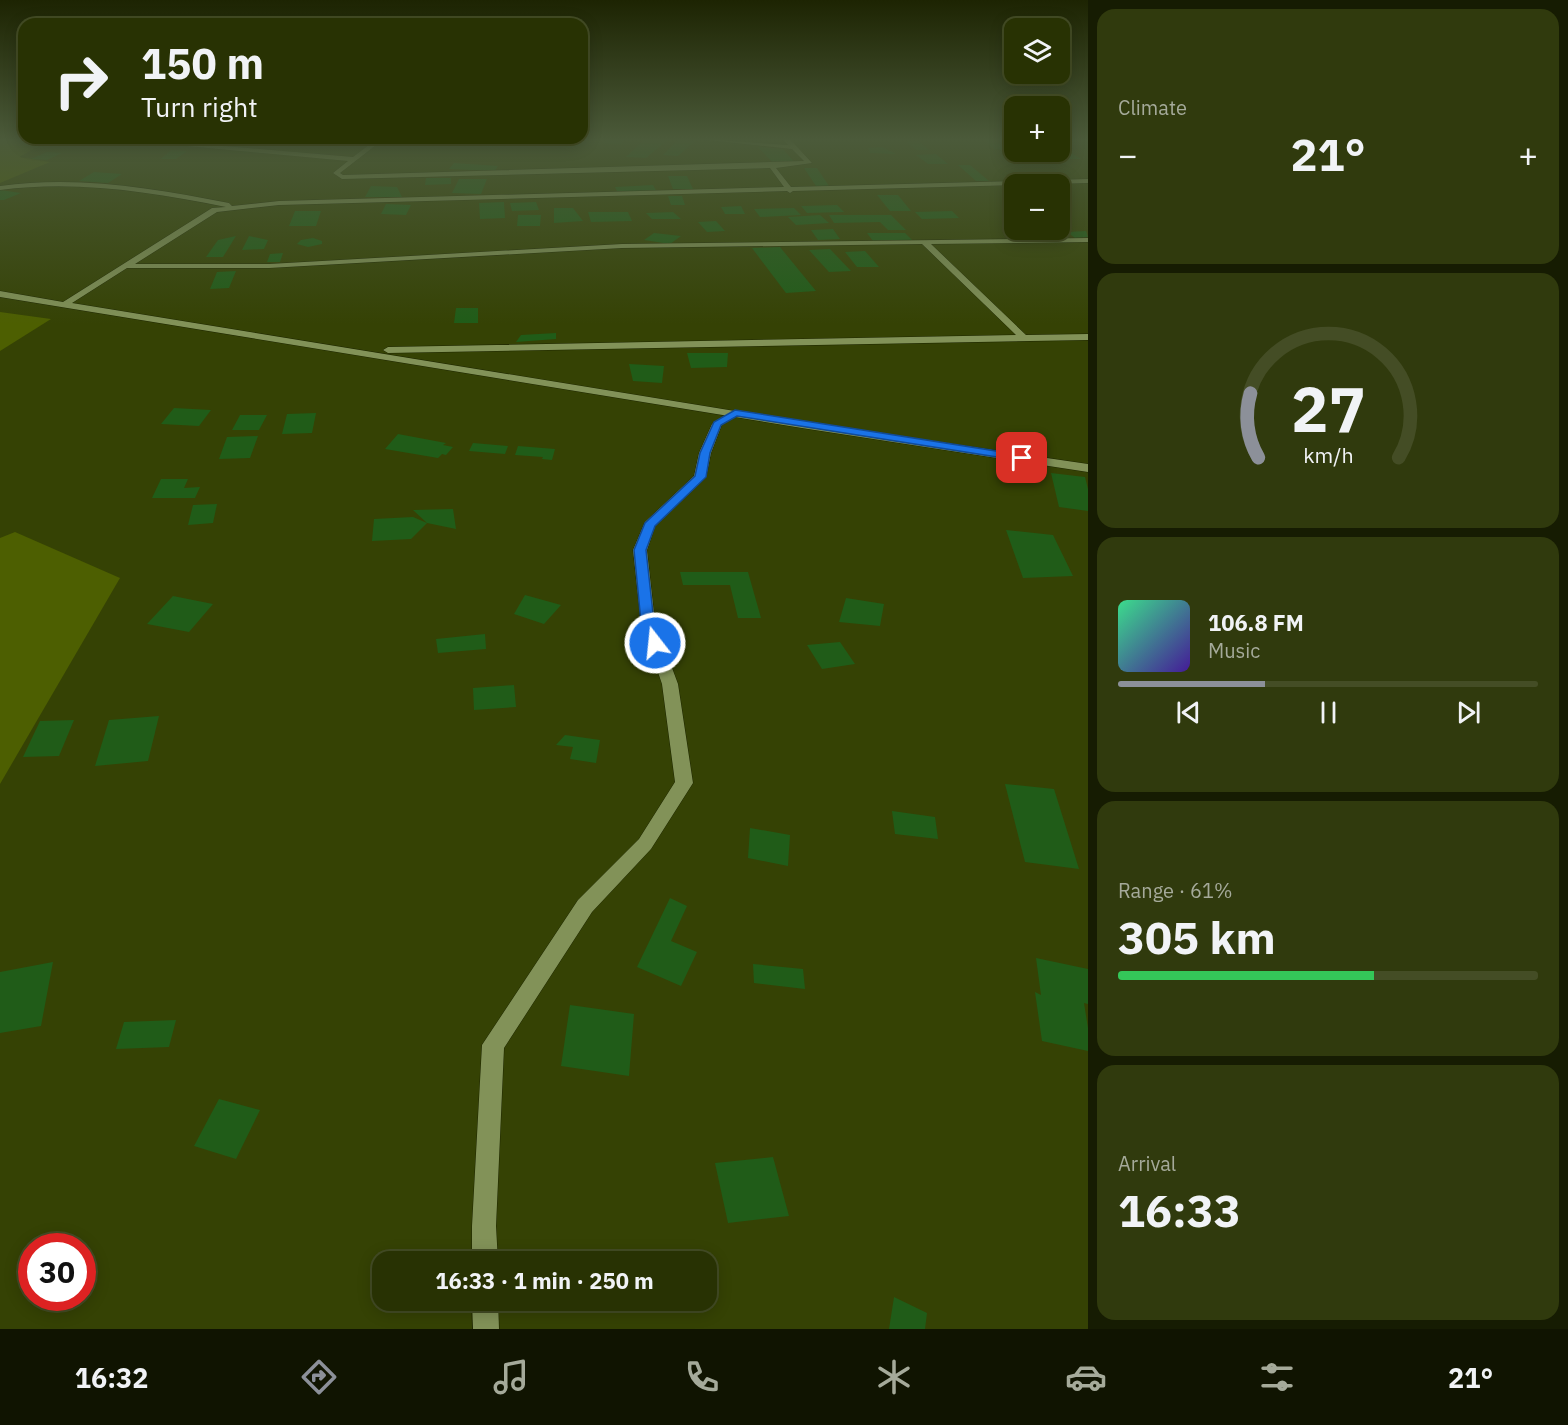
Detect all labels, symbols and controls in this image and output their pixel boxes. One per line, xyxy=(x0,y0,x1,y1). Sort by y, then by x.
map controls xyxy=(1004,18,1070,240)
button: layers xyxy=(1004,18,1070,84)
text: 150 m xyxy=(141,36,264,91)
icon: right xyxy=(42,42,120,120)
text: Turn right xyxy=(141,89,258,124)
text: Climate xyxy=(1118,94,1187,121)
button: + xyxy=(1004,96,1070,162)
text: 21° xyxy=(1290,125,1366,183)
text: − xyxy=(1118,133,1138,176)
text: + xyxy=(1518,133,1538,176)
button: − xyxy=(1004,174,1070,240)
text: 27 xyxy=(1291,368,1365,449)
pin xyxy=(996,432,1047,483)
icon: arrive xyxy=(1005,441,1038,474)
text: km/h xyxy=(1303,441,1353,469)
text: 106.8 FM xyxy=(1208,608,1304,637)
position arrow xyxy=(623,611,687,675)
text: Music xyxy=(1208,637,1260,664)
icon: previous xyxy=(1172,696,1205,729)
icon: pause xyxy=(1312,696,1345,729)
icon: next xyxy=(1452,696,1485,729)
text: Range · 61% xyxy=(1118,877,1233,904)
text: 305 km xyxy=(1118,908,1276,966)
text: Arrival xyxy=(1118,1150,1176,1177)
text: 16:33 xyxy=(1118,1181,1241,1239)
speed limit sign: 30 xyxy=(18,1233,96,1311)
text: 16:33 · 1 min · 250 m xyxy=(435,1266,654,1295)
icon: directions xyxy=(298,1356,340,1398)
icon: music xyxy=(490,1356,532,1398)
icon: phone xyxy=(681,1356,723,1398)
icon: climate xyxy=(873,1356,915,1398)
icon: car xyxy=(1065,1356,1107,1398)
icon: filters xyxy=(1256,1356,1298,1398)
text: 16:32 xyxy=(75,1360,149,1395)
text: 21° xyxy=(1448,1360,1493,1395)

